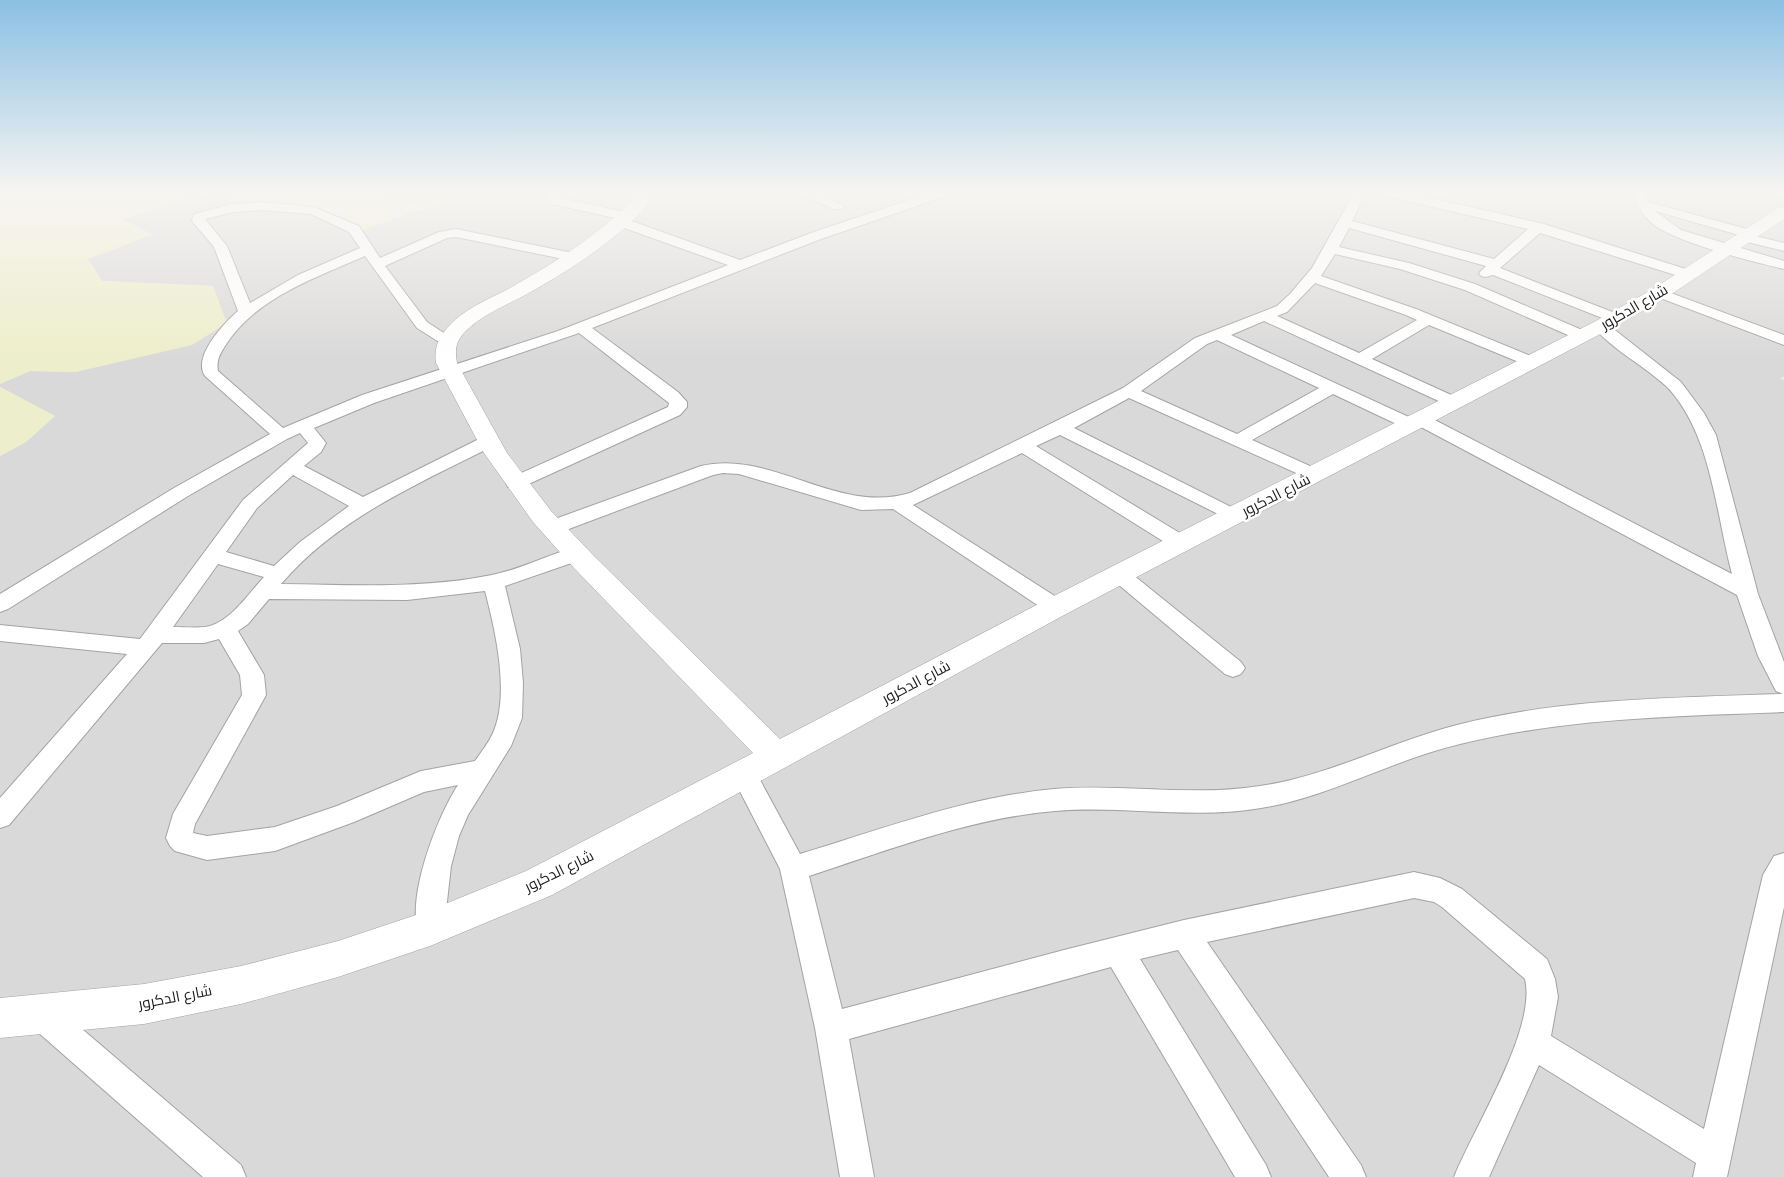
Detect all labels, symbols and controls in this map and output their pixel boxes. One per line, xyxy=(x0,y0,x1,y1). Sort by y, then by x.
street label: شارع الدكرور xyxy=(1596,281,1672,336)
street label: شارع الدكرور xyxy=(1238,470,1314,522)
street label: شارع الدكرور xyxy=(878,657,954,710)
street label: شارع الدكرور xyxy=(521,847,597,898)
street label: شارع الدكرور xyxy=(136,981,214,1015)

